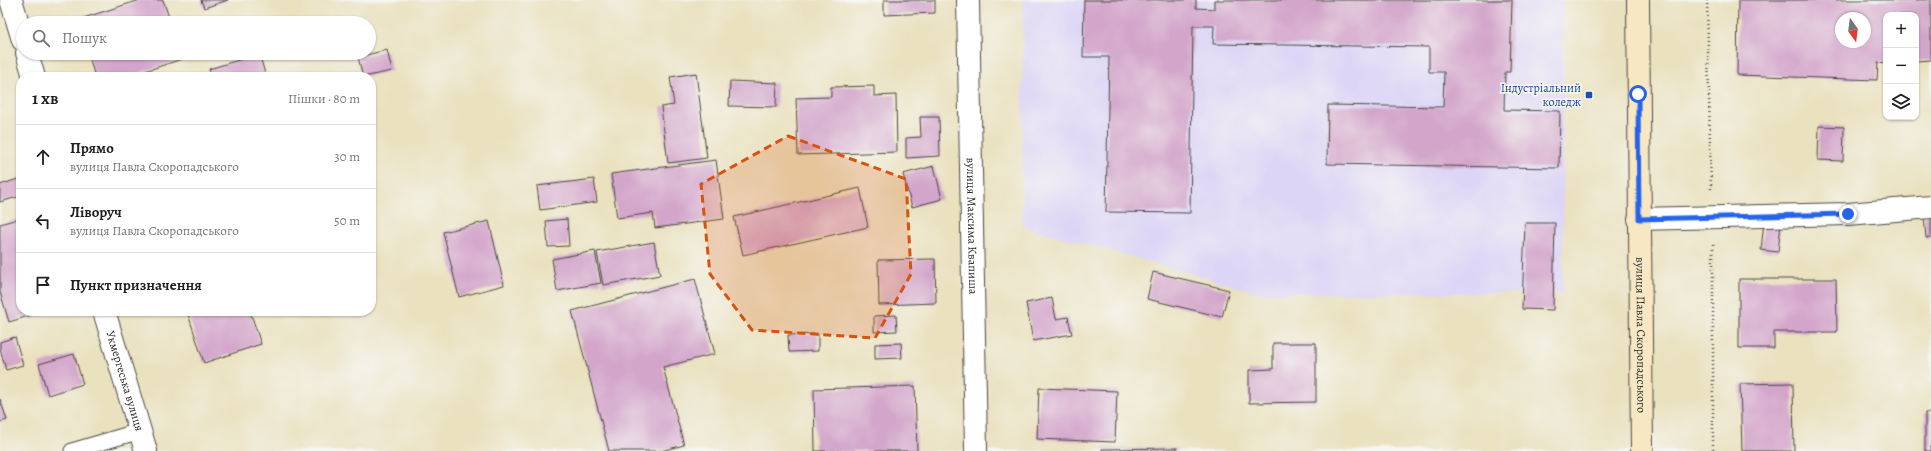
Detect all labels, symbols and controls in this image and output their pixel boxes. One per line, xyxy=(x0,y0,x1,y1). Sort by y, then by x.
north arrow xyxy=(1835,12,1871,48)
map controls xyxy=(1883,12,1919,120)
button: + xyxy=(1883,12,1919,48)
search box xyxy=(16,16,376,60)
icon: search xyxy=(30,27,52,49)
text: Пошук xyxy=(62,28,107,48)
button: − xyxy=(1883,48,1919,84)
place label: Індустріальний коледж xyxy=(1501,80,1581,110)
button: layers xyxy=(1883,84,1919,120)
route start xyxy=(1629,85,1647,103)
text: 1 хв xyxy=(32,87,58,110)
text: Пішки · 80 m xyxy=(288,90,360,107)
marker: Індустріальний коледж xyxy=(1584,90,1594,100)
text: Прямо xyxy=(70,138,114,158)
icon: ahead xyxy=(32,146,54,168)
text: 30 m xyxy=(334,148,360,165)
street label: вулиця Максима Квапиша xyxy=(963,157,981,295)
text: вулиця Павла Скоропадського xyxy=(70,158,239,175)
text: Ліворуч xyxy=(70,202,122,222)
route end xyxy=(1839,205,1857,223)
icon: left xyxy=(32,210,54,232)
text: 50 m xyxy=(334,212,360,229)
text: вулиця Павла Скоропадського xyxy=(70,222,239,239)
street label: вулиця Павла Скоропадського xyxy=(1632,257,1650,413)
icon: arrive xyxy=(32,274,54,296)
text: Пункт призначення xyxy=(70,275,202,295)
street label: Укмергеська вулиця xyxy=(102,329,148,433)

